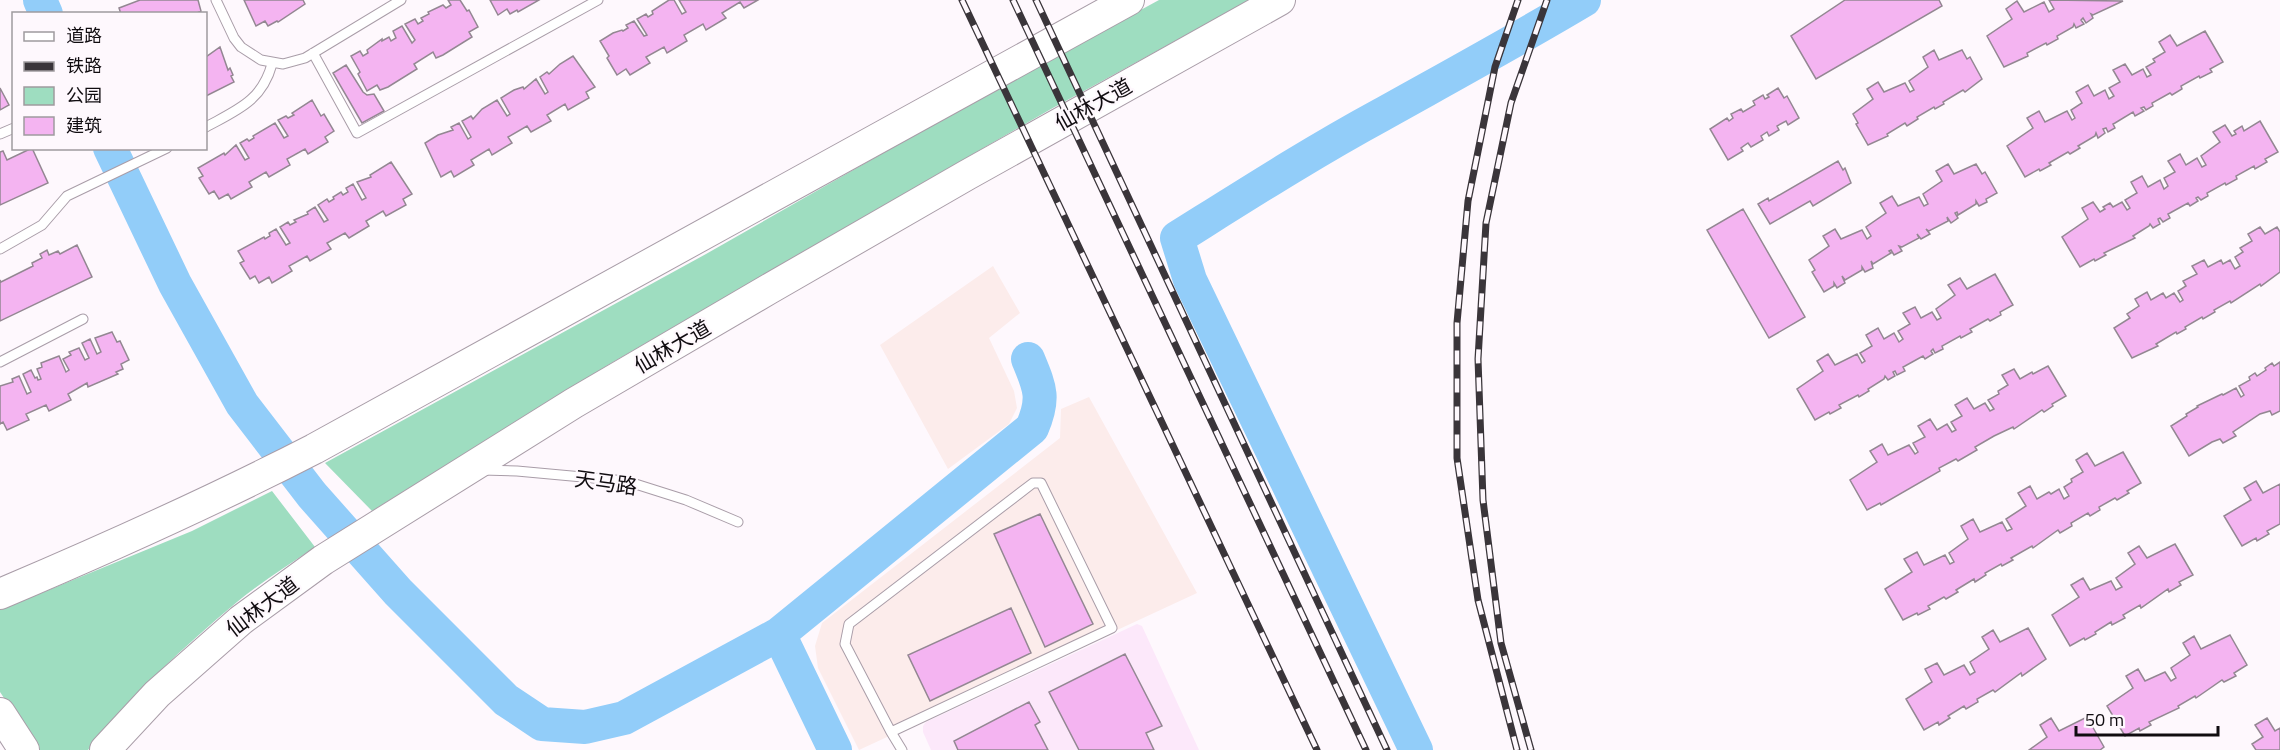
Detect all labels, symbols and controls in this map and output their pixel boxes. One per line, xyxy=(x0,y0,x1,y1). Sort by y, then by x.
legend xyxy=(12,12,207,150)
text: 道路 xyxy=(66,22,102,49)
text: 铁路 xyxy=(66,52,102,79)
street label: 仙林大道 xyxy=(1049,70,1137,138)
text: 公园 xyxy=(66,82,102,109)
text: 建筑 xyxy=(66,112,102,139)
street label: 仙林大道 xyxy=(628,311,716,381)
street label: 天马路 xyxy=(573,462,639,502)
street label: 仙林大道 xyxy=(219,568,305,644)
scale bar xyxy=(2076,699,2218,737)
text: 50 m xyxy=(2085,706,2124,733)

